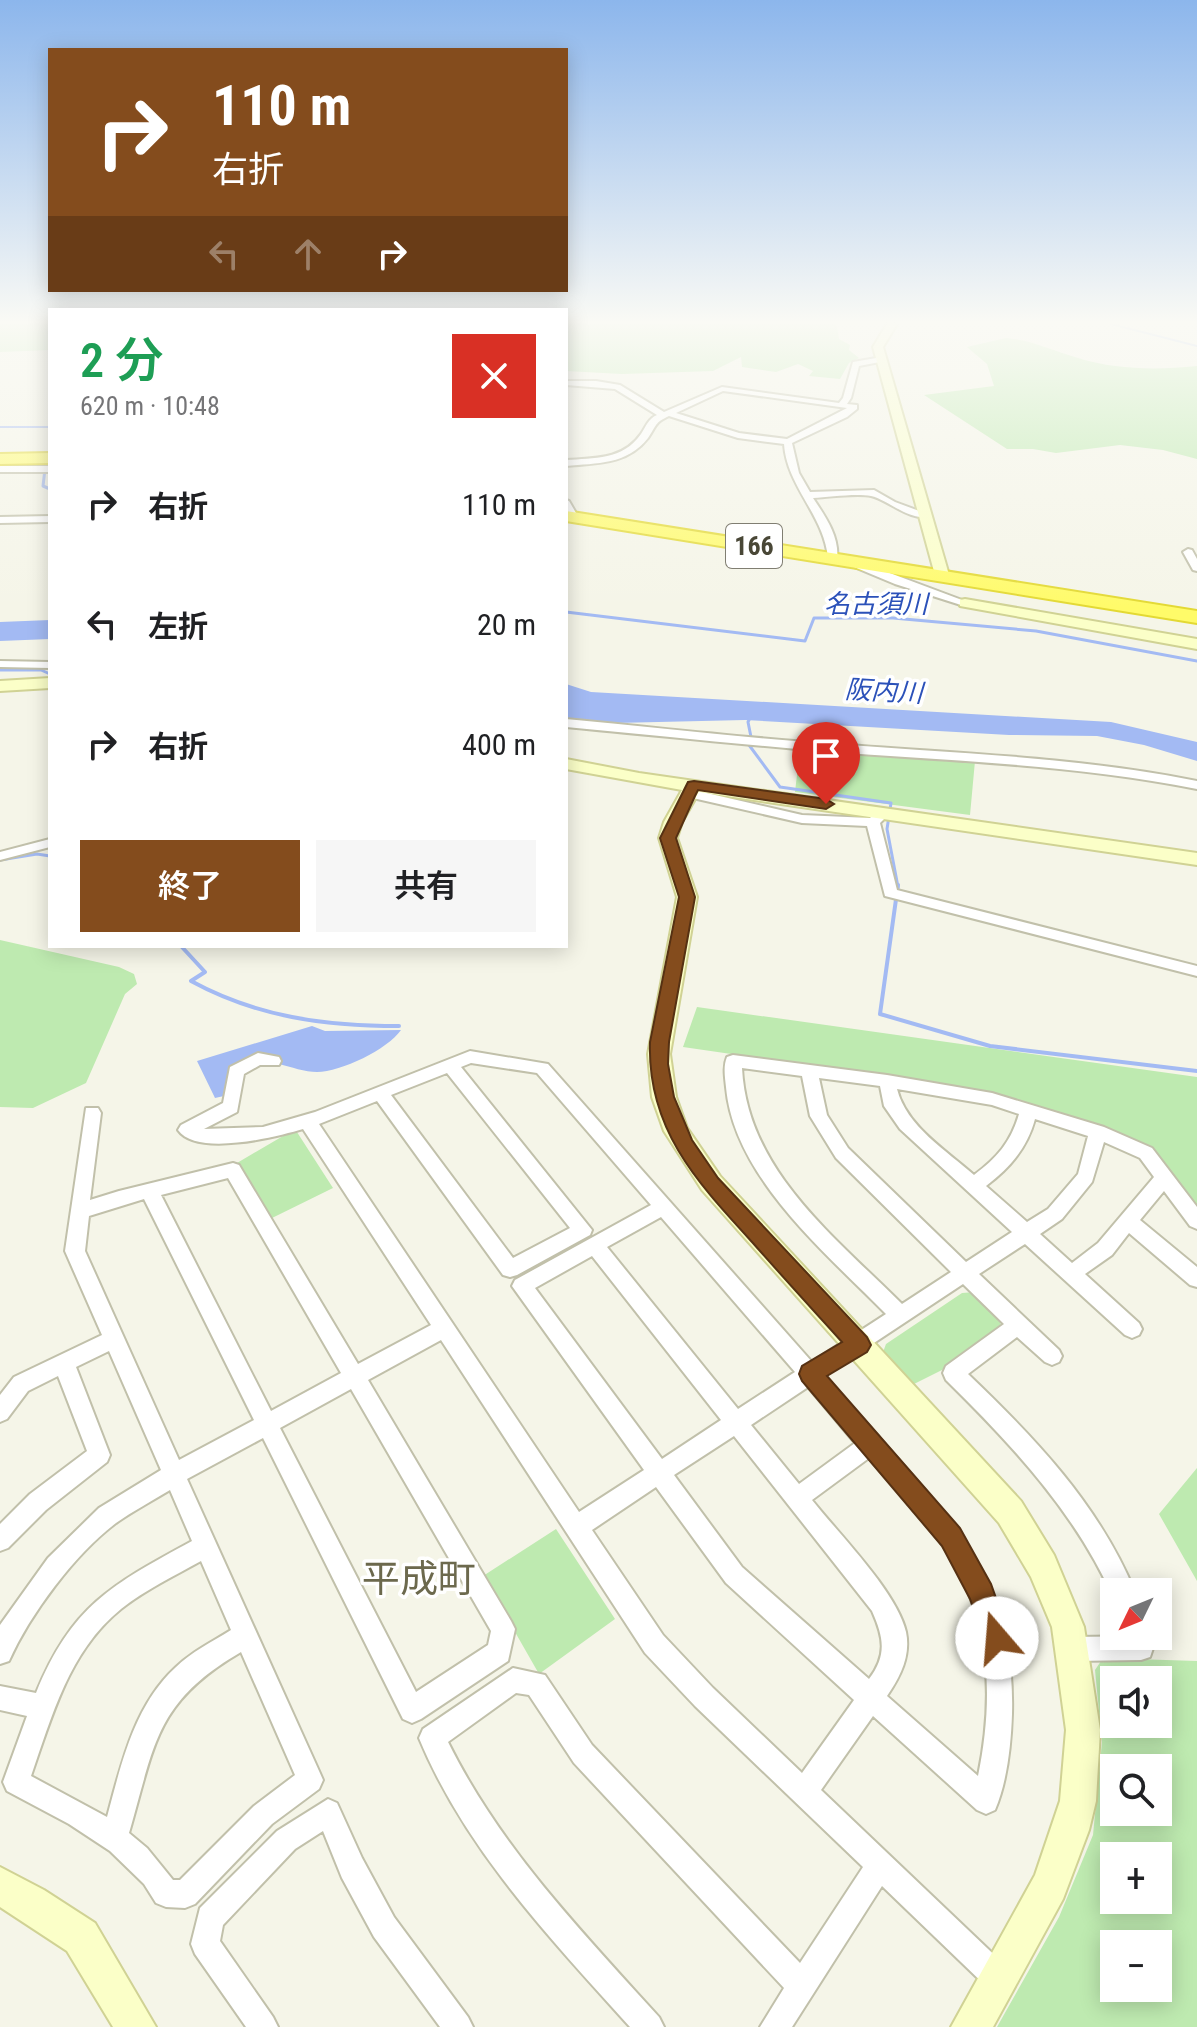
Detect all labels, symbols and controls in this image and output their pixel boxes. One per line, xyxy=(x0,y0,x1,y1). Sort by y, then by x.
text: 110 m xyxy=(212,73,351,139)
icon: right xyxy=(80,80,184,184)
text: 右折 xyxy=(212,149,284,191)
icon: left xyxy=(202,232,246,276)
icon: ahead xyxy=(286,232,330,276)
icon: right xyxy=(370,232,414,276)
text: 2 分 xyxy=(80,332,163,389)
button: close xyxy=(452,334,536,418)
text: 620 m · 10:48 xyxy=(80,391,220,421)
icon: right xyxy=(80,482,124,526)
text: 110 m xyxy=(462,487,536,522)
text: 右折 xyxy=(148,489,208,524)
road number: 166 xyxy=(726,524,782,568)
water label: 名古須川 xyxy=(824,589,931,619)
icon: left xyxy=(80,602,124,646)
text: 20 m xyxy=(477,607,536,642)
text: 左折 xyxy=(148,609,208,644)
water label: 阪内川 xyxy=(844,674,927,708)
icon: right xyxy=(80,722,124,766)
pin xyxy=(792,722,860,804)
text: 400 m xyxy=(462,727,536,762)
text: 右折 xyxy=(148,729,208,764)
icon: arrive xyxy=(804,734,848,778)
button: 終了 xyxy=(80,840,300,932)
button: 共有 xyxy=(316,840,536,932)
district label: 平成町 xyxy=(362,1557,476,1601)
north arrow xyxy=(1100,1578,1172,1650)
map controls xyxy=(1100,1578,1172,2002)
position arrow xyxy=(955,1596,1039,1680)
button: sound xyxy=(1100,1666,1172,1738)
button: search xyxy=(1100,1754,1172,1826)
button: + xyxy=(1100,1842,1172,1914)
button: − xyxy=(1100,1930,1172,2002)

